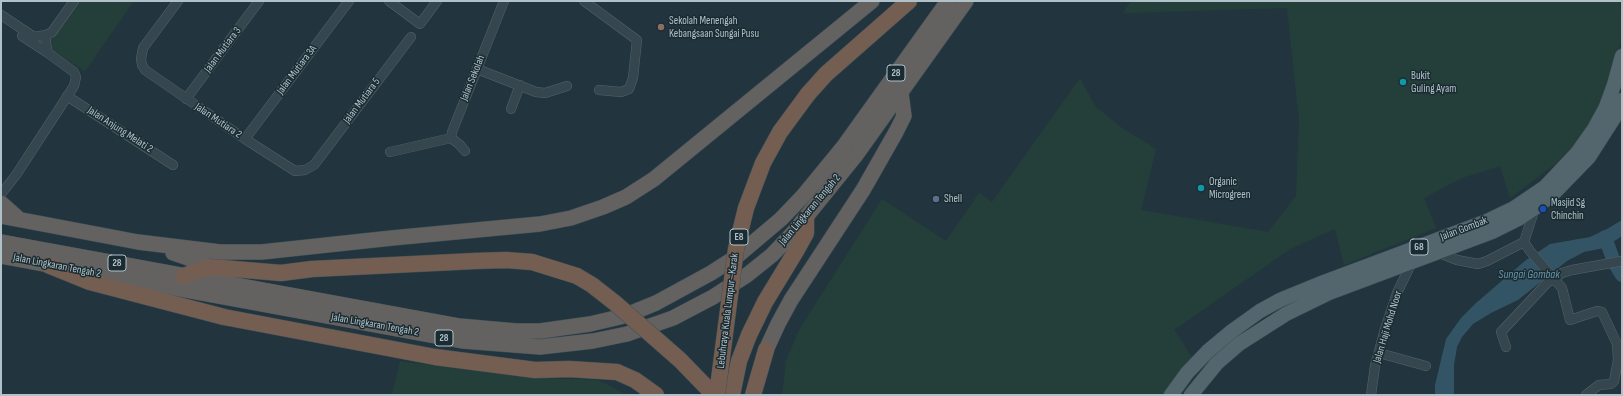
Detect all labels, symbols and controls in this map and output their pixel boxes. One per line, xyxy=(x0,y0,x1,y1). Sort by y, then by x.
place label: Sekolah Menengah Kebangsaan Sungai Pusu xyxy=(669,14,759,40)
marker: Sekolah Menengah Kebangsaan Sungai Pusu xyxy=(656,22,666,32)
street label: Jalan Mutiara 3 xyxy=(202,25,244,75)
street label: Jalan Mutiara 3A xyxy=(274,43,320,97)
street label: Jalan Sekolah xyxy=(458,53,488,103)
road number: 28 xyxy=(887,65,905,81)
place label: Bukit Guling Ayam xyxy=(1411,69,1456,95)
street label: Jalan Mutiara 5 xyxy=(341,76,383,126)
marker: Bukit Guling Ayam xyxy=(1398,77,1408,87)
street label: Jalan Mutiara 2 xyxy=(192,101,244,141)
street label: Jalan Anjung Melati 2 xyxy=(85,104,155,156)
street label: Jalan Lingkaran Tengah 2 xyxy=(776,172,844,248)
place label: Organic Microgreen xyxy=(1209,175,1250,201)
marker: Organic Microgreen xyxy=(1196,183,1206,193)
place label: Shell xyxy=(944,192,962,206)
marker: Shell xyxy=(931,194,941,204)
place label: Masjid Sg Chinchin xyxy=(1551,196,1585,222)
marker: Masjid Sg Chinchin xyxy=(1538,204,1548,214)
street label: Jalan Gombak xyxy=(1439,214,1489,244)
road number: E8 xyxy=(730,229,748,245)
road number: 68 xyxy=(1410,239,1428,255)
street label: Jalan Lingkaran Tengah 2 xyxy=(12,251,102,281)
street label: Lebuhraya Kuala Lumpur–Karak xyxy=(714,253,742,369)
road number: 28 xyxy=(108,255,126,271)
water label: Sungai Gombak xyxy=(1498,268,1560,282)
street label: Jalan Haji Mohd Noor xyxy=(1371,289,1405,365)
street label: Jalan Lingkaran Tengah 2 xyxy=(330,311,420,339)
road number: 28 xyxy=(435,330,453,346)

